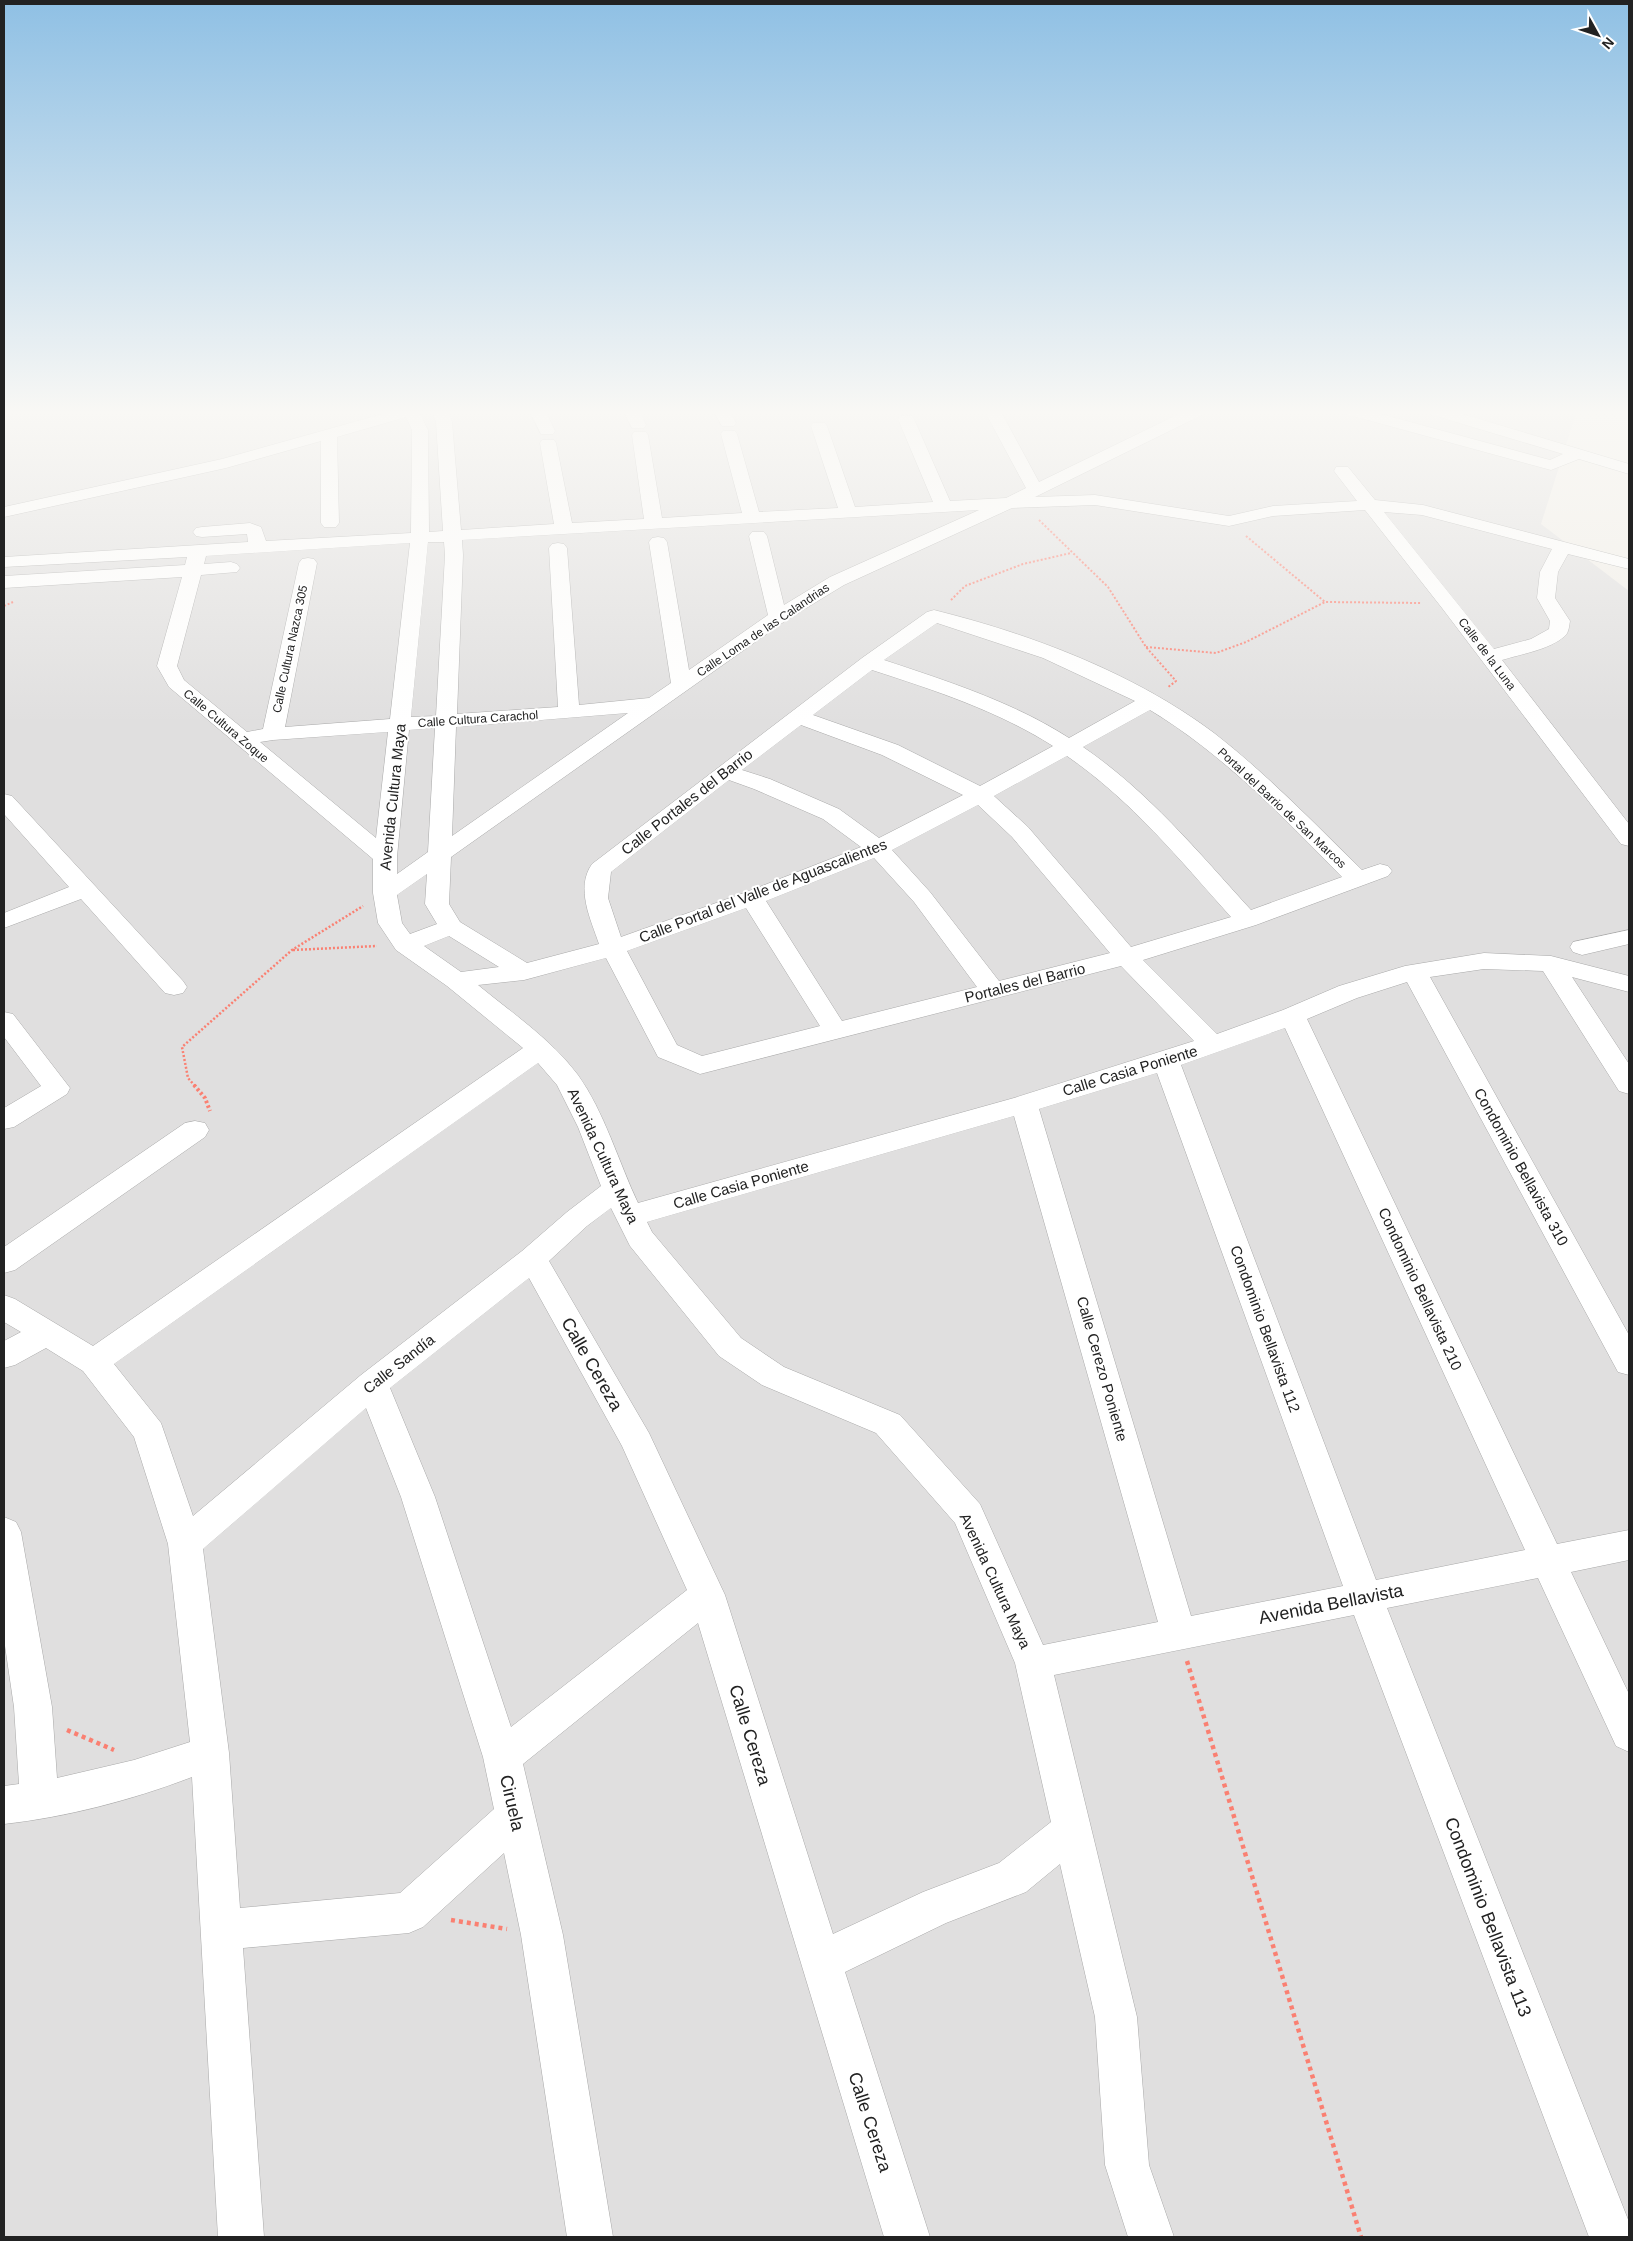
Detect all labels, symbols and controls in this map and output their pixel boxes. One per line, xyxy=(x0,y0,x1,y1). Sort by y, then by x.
north arrow xyxy=(1573,10,1623,60)
text: N xyxy=(1599,34,1617,52)
street label: Calle Loma de las Calandrias xyxy=(694,580,832,680)
street label: Calle Cultura Nazca 305 xyxy=(270,584,310,714)
street label: Calle de la Luna xyxy=(1455,615,1519,693)
street label: Calle Cultura Zoque xyxy=(181,686,272,766)
street label: Calle Cultura Carachol xyxy=(417,708,539,730)
street label: Avenida Cultura Maya xyxy=(376,722,409,871)
street label: Calle Portales del Barrio xyxy=(618,745,756,858)
street label: Portal del Barrio de San Marcos xyxy=(1215,745,1349,871)
street label: Calle Portal del Valle de Aguascalientes xyxy=(637,835,889,946)
street label: Portales del Barrio xyxy=(963,959,1087,1006)
street label: Calle Casia Poniente xyxy=(1060,1042,1199,1099)
street label: Avenida Cultura Maya xyxy=(565,1085,643,1227)
street label: Condominio Bellavista 310 xyxy=(1471,1085,1572,1249)
street label: Calle Casia Poniente xyxy=(671,1157,811,1212)
street label: Condominio Bellavista 210 xyxy=(1375,1205,1466,1373)
street label: Condominio Bellavista 112 xyxy=(1227,1243,1304,1415)
street label: Calle Cerezo Poniente xyxy=(1074,1294,1131,1443)
street label: Calle Cereza xyxy=(557,1314,627,1415)
street label: Calle Sandía xyxy=(360,1330,438,1397)
street label: Avenida Cultura Maya xyxy=(957,1510,1035,1652)
street label: Avenida Bellavista xyxy=(1257,1580,1406,1628)
street label: Calle Cereza xyxy=(725,1682,775,1789)
street label: Ciruela xyxy=(496,1773,528,1834)
street label: Condominio Bellavista 113 xyxy=(1441,1815,1535,2019)
street label: Calle Cereza xyxy=(844,2069,896,2176)

